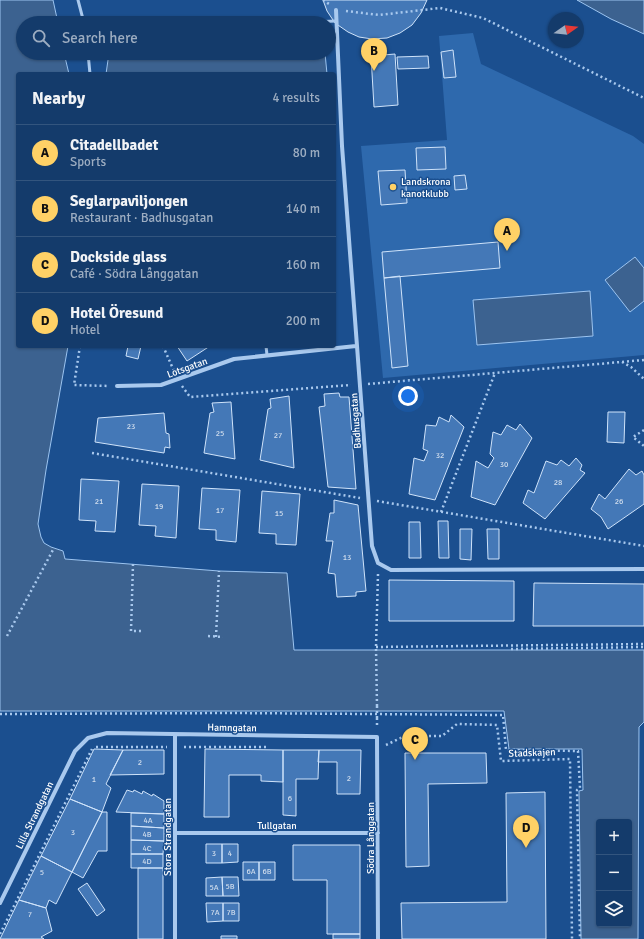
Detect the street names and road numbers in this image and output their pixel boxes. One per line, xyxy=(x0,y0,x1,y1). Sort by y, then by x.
street label: Lotsgatan xyxy=(165,355,209,381)
street label: Badhusgatan xyxy=(348,393,364,449)
street label: Hamngatan xyxy=(207,722,257,734)
street label: Stadskajen xyxy=(508,746,556,760)
street label: Lilla Strandgatan xyxy=(13,780,56,851)
street label: Stora Strandgatan xyxy=(162,798,174,876)
street label: Södra Långgatan xyxy=(365,802,377,874)
street label: Tullgatan xyxy=(257,820,297,832)

